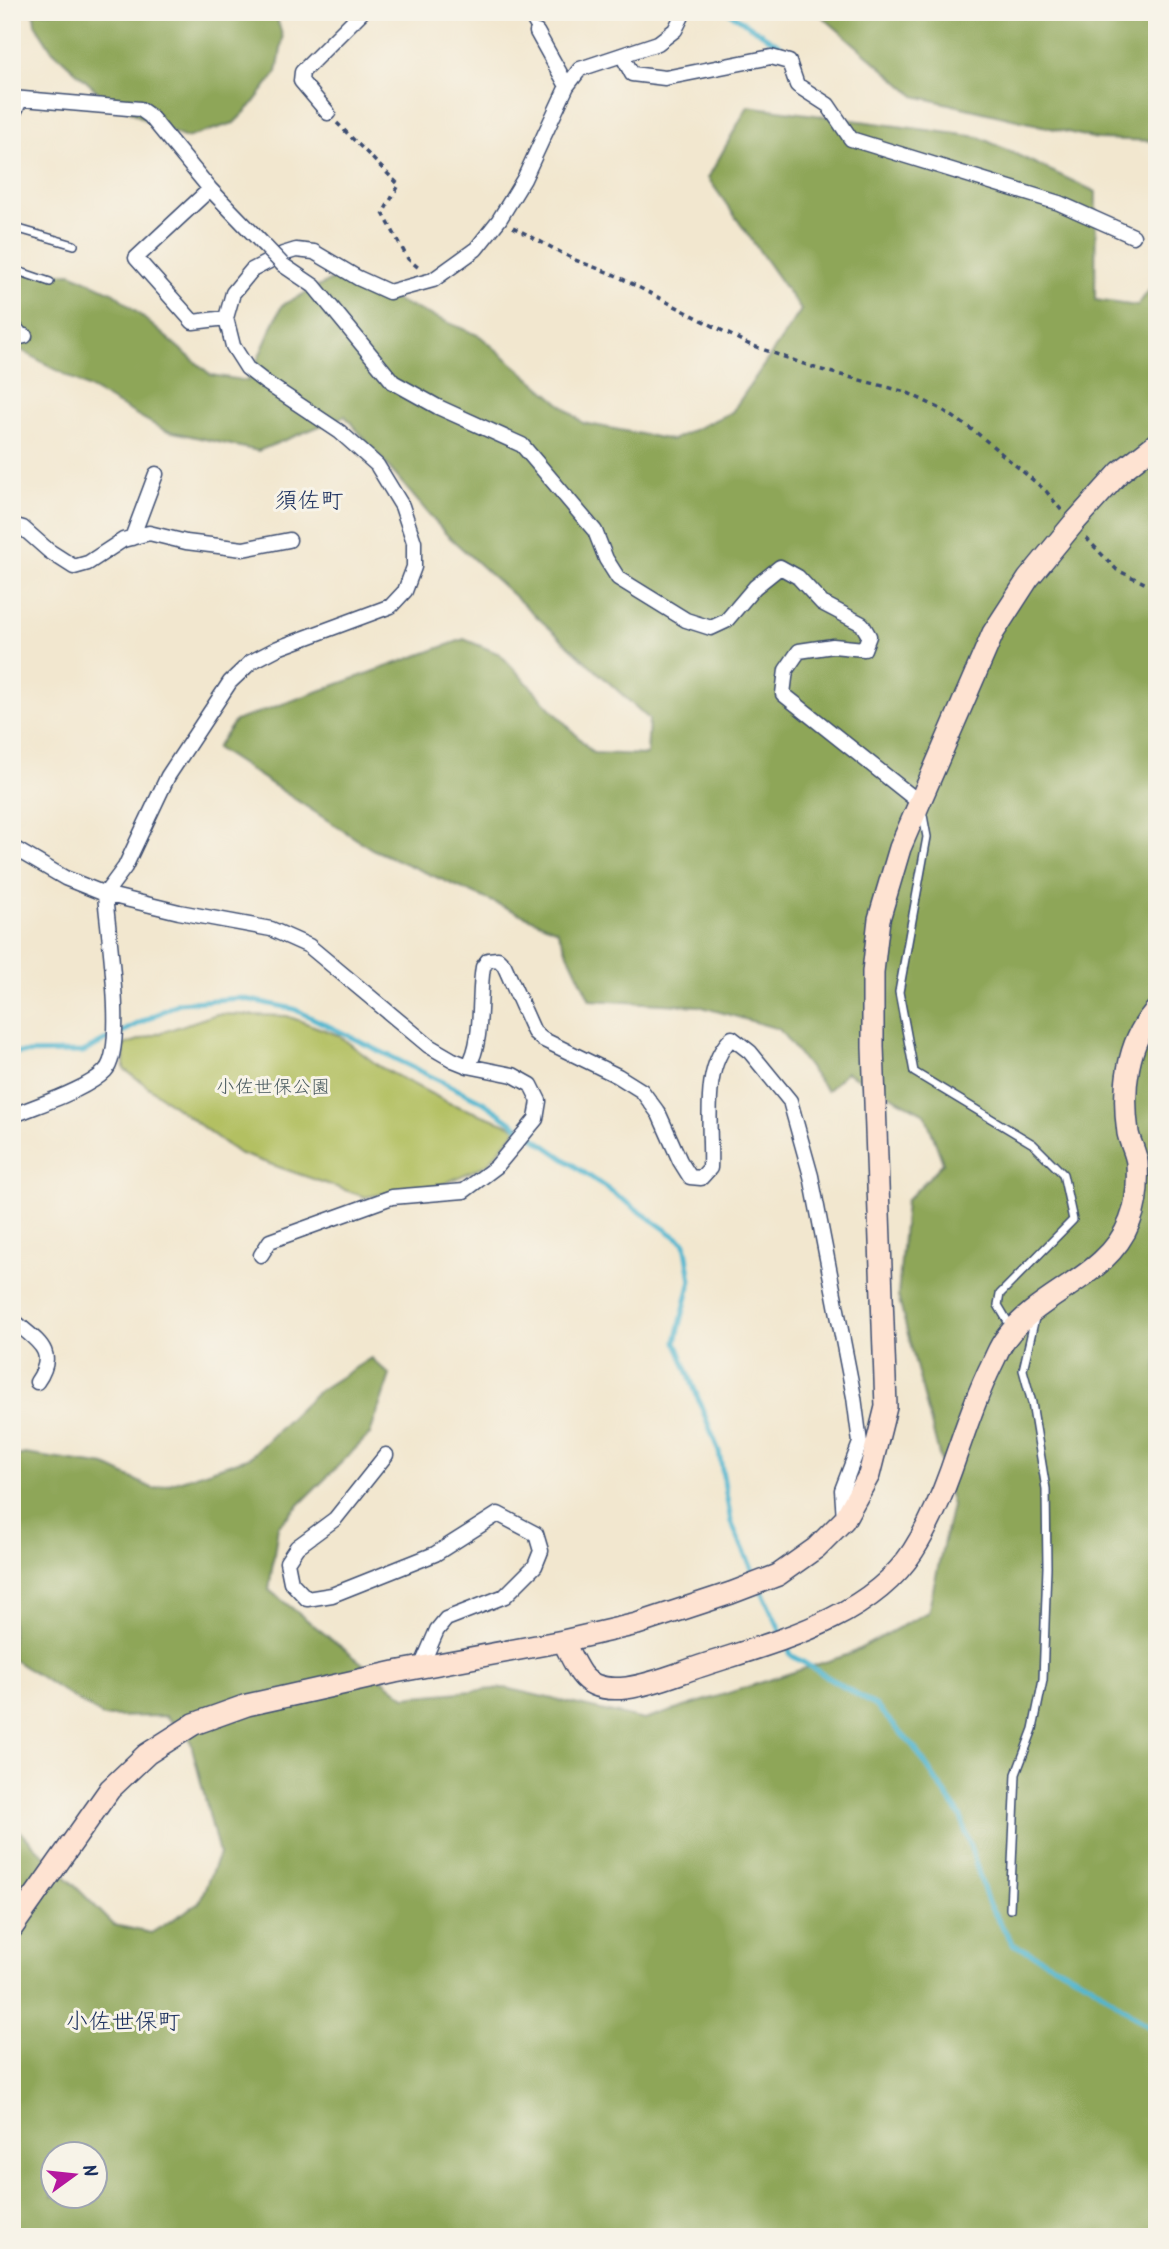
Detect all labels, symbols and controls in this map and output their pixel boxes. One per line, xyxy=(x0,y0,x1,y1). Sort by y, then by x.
district label: 須佐町 xyxy=(275,484,344,520)
park label: 小佐世保公園 xyxy=(216,1073,330,1103)
district label: 小佐世保町 xyxy=(66,2005,181,2041)
north arrow xyxy=(38,2140,108,2210)
text: N xyxy=(72,2161,105,2181)

